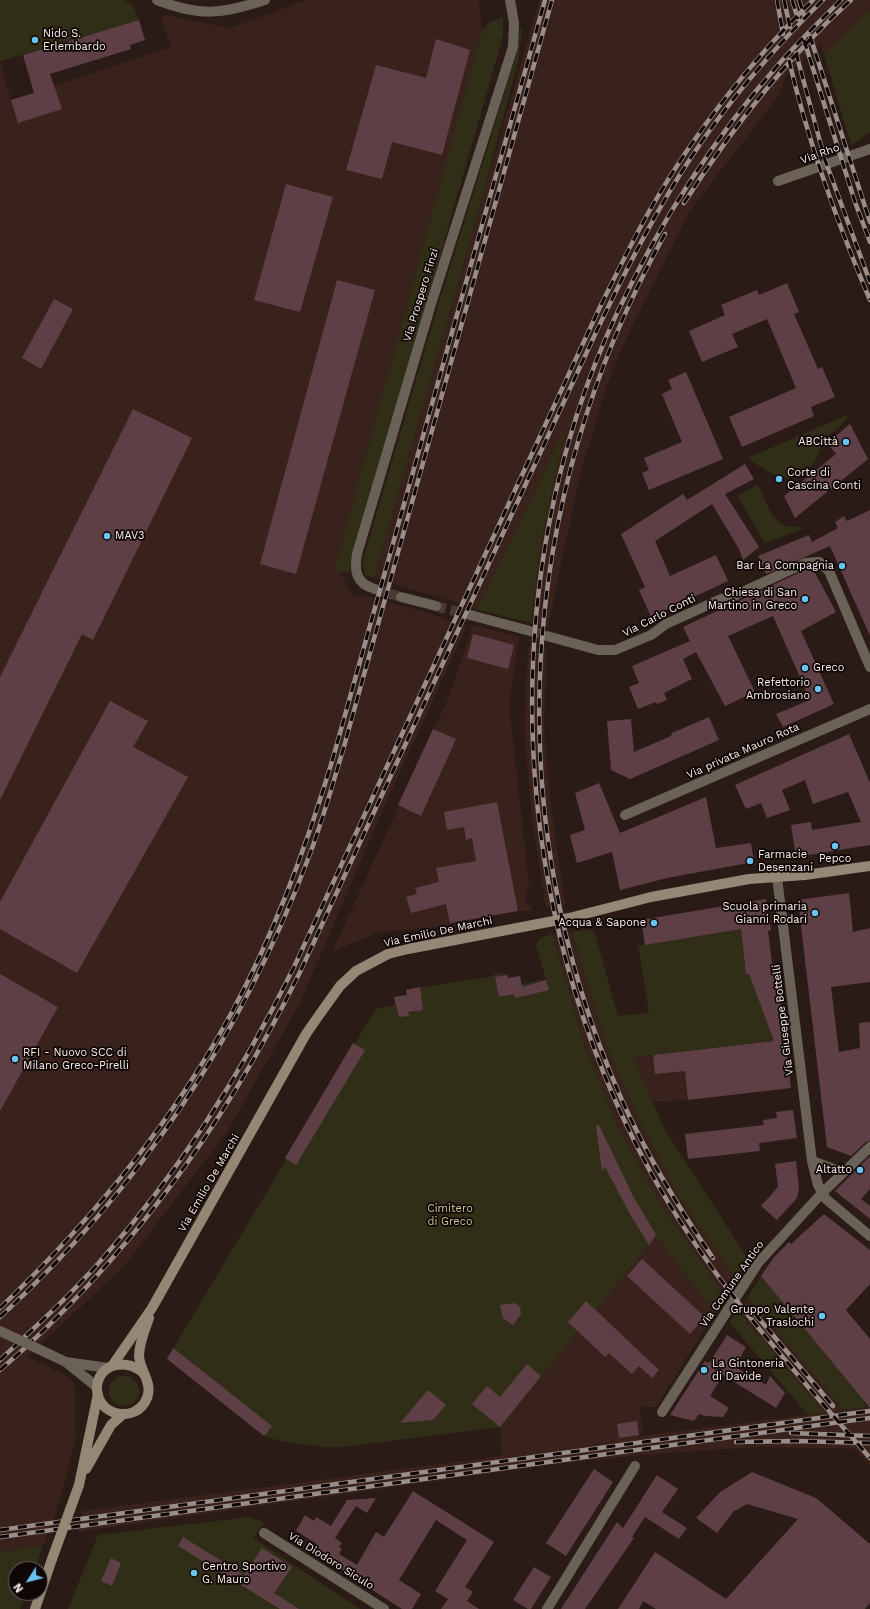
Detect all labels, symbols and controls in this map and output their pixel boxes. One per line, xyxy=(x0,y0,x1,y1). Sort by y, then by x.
place label: Nido S. Erlembardo xyxy=(43,27,106,53)
marker: Nido S. Erlembardo xyxy=(30,35,40,45)
street label: Via Rho xyxy=(799,141,841,167)
street label: Via Prospero Finzi xyxy=(401,247,441,343)
place label: ABCittà xyxy=(798,435,838,449)
marker: ABCittà xyxy=(841,437,851,447)
place label: Corte di Cascina Conti xyxy=(787,466,861,492)
marker: Corte di Cascina Conti xyxy=(774,474,784,484)
place label: MAV3 xyxy=(115,529,145,543)
marker: MAV3 xyxy=(102,531,112,541)
place label: Bar La Compagnia xyxy=(736,559,834,573)
marker: Bar La Compagnia xyxy=(837,561,847,571)
place label: Chiesa di San Martino in Greco xyxy=(708,586,797,612)
street label: Via Carlo Conti xyxy=(620,592,698,640)
marker: Chiesa di San Martino in Greco xyxy=(800,594,810,604)
place label: Greco xyxy=(813,661,844,675)
marker: Greco xyxy=(800,663,810,673)
place label: Refettorio Ambrosiano xyxy=(746,676,810,702)
marker: Refettorio Ambrosiano xyxy=(813,684,823,694)
street label: Via privata Mauro Rota xyxy=(685,720,801,782)
marker: Pepco xyxy=(830,841,840,851)
place label: Farmacie Desenzani xyxy=(758,848,813,874)
place label: Pepco xyxy=(819,852,851,866)
marker: Farmacie Desenzani xyxy=(745,856,755,866)
place label: Scuola primaria Gianni Rodari xyxy=(722,900,807,926)
marker: Scuola primaria Gianni Rodari xyxy=(810,908,820,918)
street label: Via Emilio De Marchi xyxy=(382,914,494,950)
place label: Acqua & Sapone xyxy=(559,916,646,930)
marker: Acqua & Sapone xyxy=(649,918,659,928)
street label: Via Giuseppe Bottelli xyxy=(770,964,796,1076)
place label: RFI - Nuovo SCC di Milano Greco-Pirelli xyxy=(23,1046,129,1072)
marker: RFI - Nuovo SCC di Milano Greco-Pirelli xyxy=(10,1054,20,1064)
street label: Via Emilio De Marchi xyxy=(176,1132,242,1234)
place label: Altatto xyxy=(816,1163,852,1177)
marker: Altatto xyxy=(855,1165,865,1175)
park label: Cimitero di Greco xyxy=(427,1202,473,1228)
street label: Via Comune Antico xyxy=(697,1238,767,1330)
place label: Gruppo Valente Traslochi xyxy=(731,1303,814,1329)
marker: Gruppo Valente Traslochi xyxy=(817,1311,827,1321)
place label: La Gintoneria di Davide xyxy=(712,1357,784,1383)
marker: La Gintoneria di Davide xyxy=(699,1365,709,1375)
street label: Via Diodoro Siculo xyxy=(286,1529,376,1593)
place label: Centro Sportivo G. Mauro xyxy=(202,1560,286,1586)
north arrow xyxy=(8,1561,48,1601)
marker: Centro Sportivo G. Mauro xyxy=(189,1568,199,1578)
text: N xyxy=(11,1581,26,1595)

